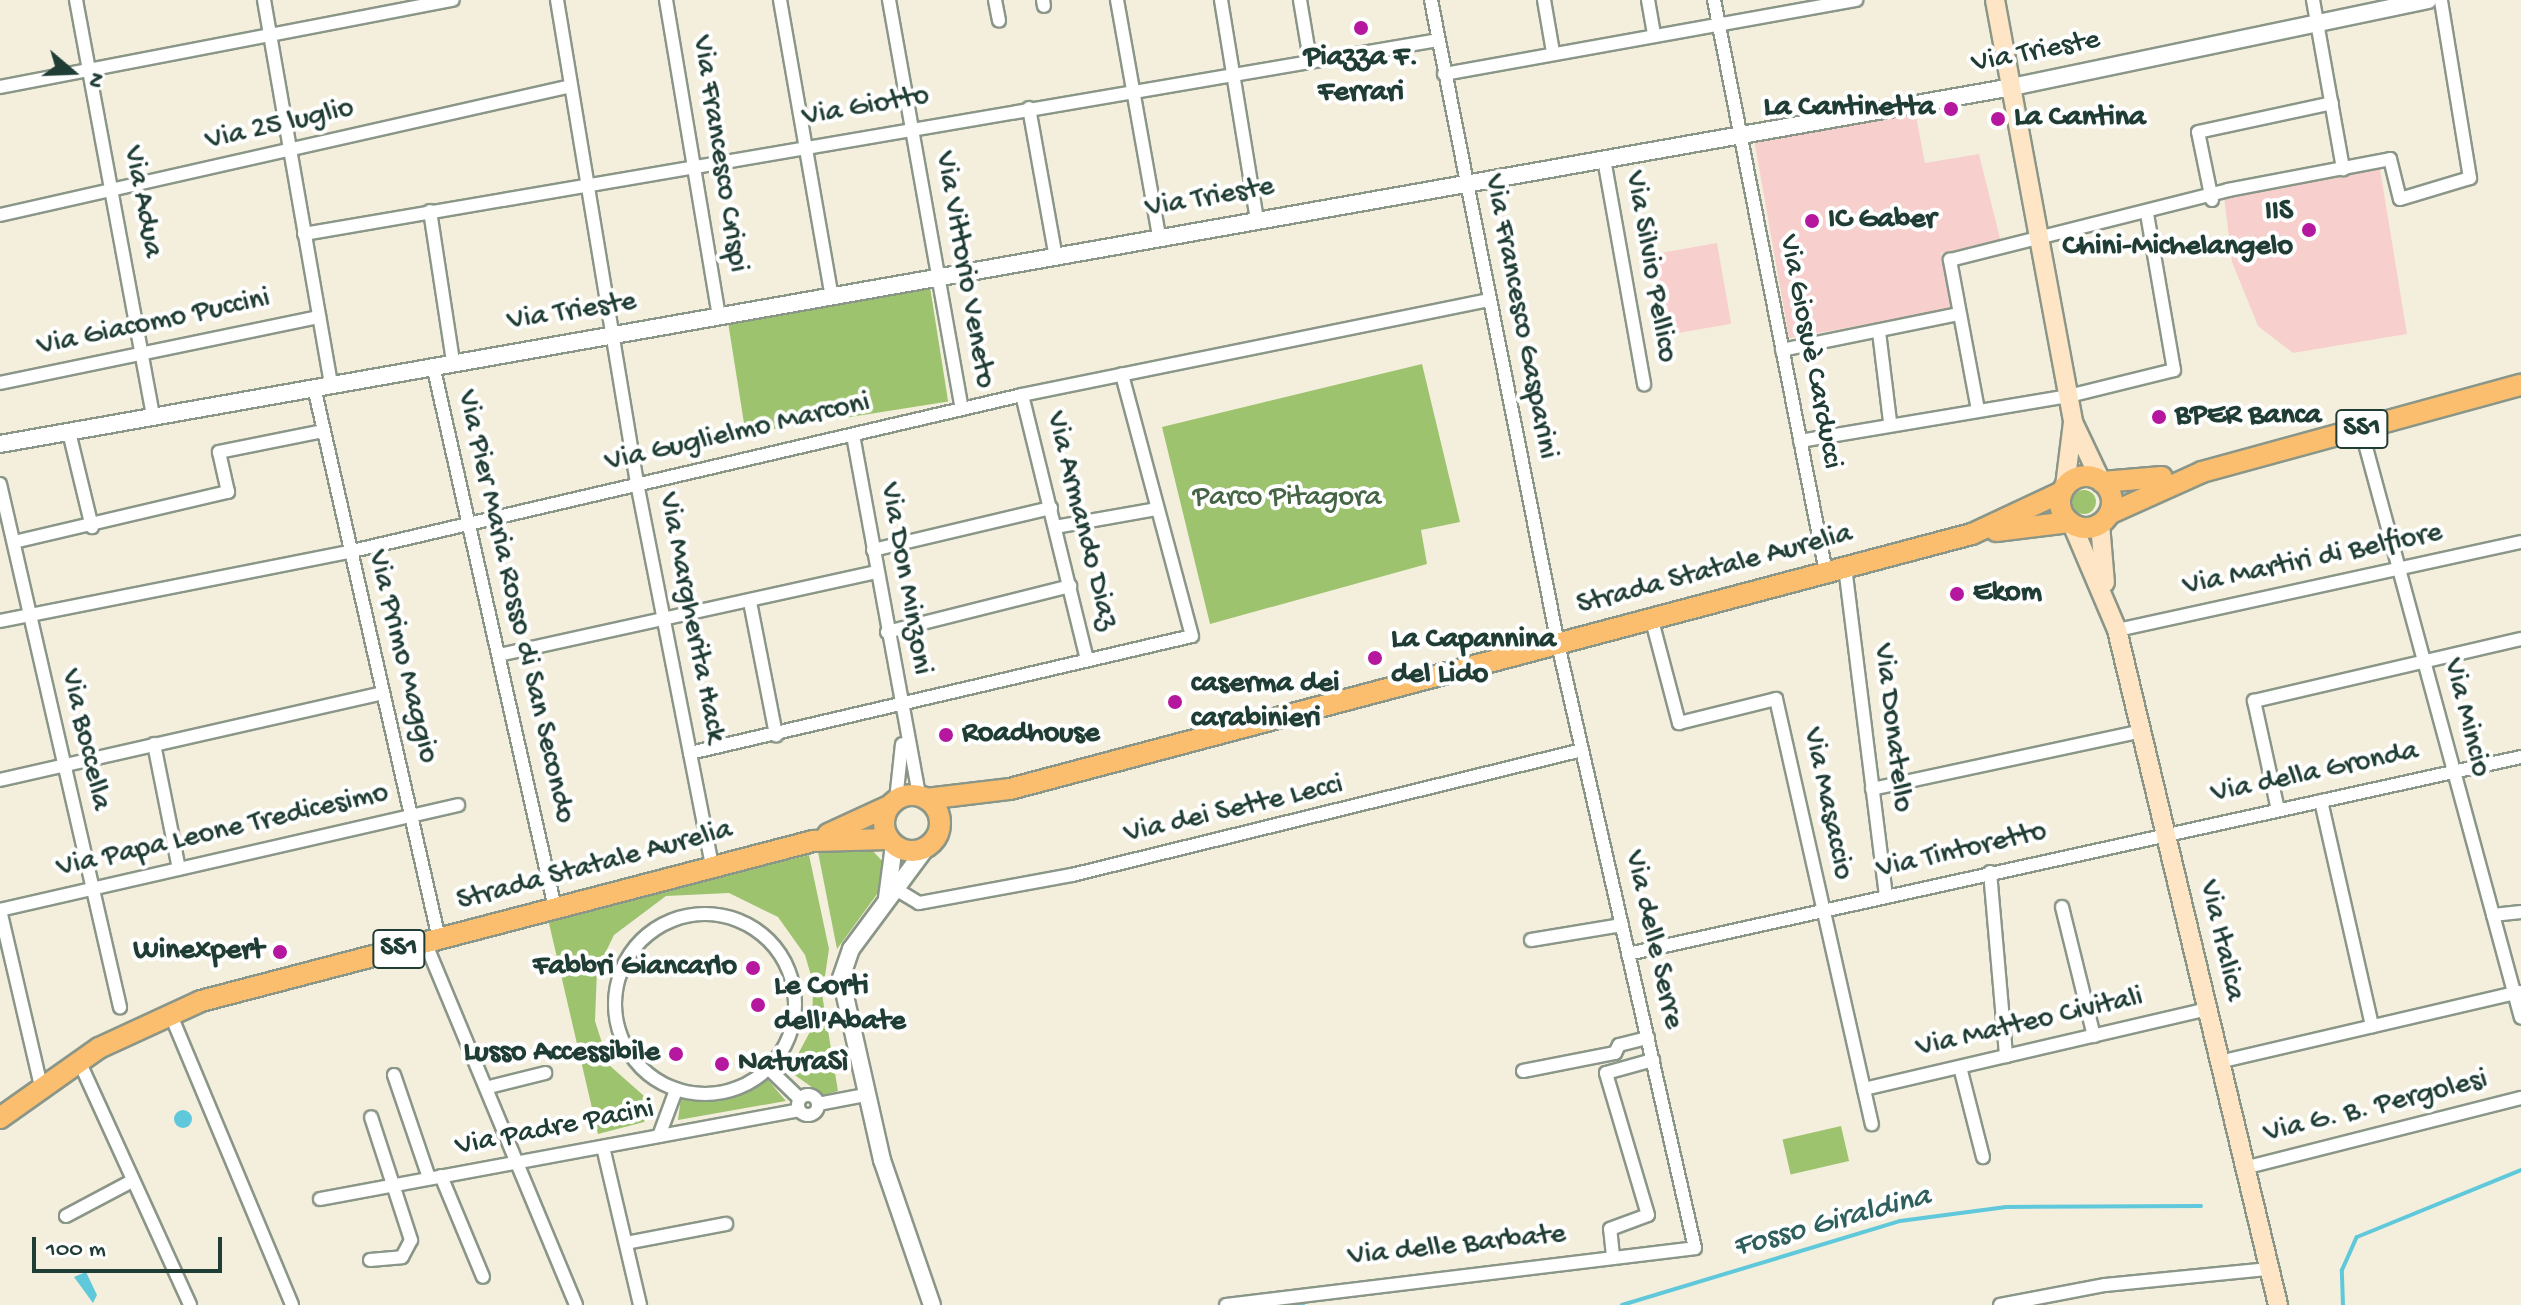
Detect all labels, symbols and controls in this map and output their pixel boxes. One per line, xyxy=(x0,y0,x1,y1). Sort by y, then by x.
marker: Piazza F. Ferrari xyxy=(1352,19,1370,37)
street label: Via Trieste xyxy=(1969,23,2103,83)
north arrow xyxy=(32,32,112,112)
street label: Via Francesco Crispi xyxy=(682,33,754,275)
place label: Piazza F. Ferrari xyxy=(1304,41,1418,112)
text: N xyxy=(80,69,109,91)
street label: Via Giotto xyxy=(800,79,932,137)
street label: Via 25 luglio xyxy=(202,91,358,161)
place label: La Cantinetta xyxy=(1763,91,1935,127)
marker: La Cantinetta xyxy=(1942,100,1960,118)
place label: La Cantina xyxy=(2014,101,2146,137)
marker: La Cantina xyxy=(1989,110,2007,128)
street label: Via Adua xyxy=(113,143,169,261)
street label: Via Vittorio Veneto xyxy=(924,149,1002,391)
street label: Via Silvio Pellico xyxy=(1614,168,1684,366)
street label: Via Trieste xyxy=(1143,170,1277,228)
street label: Via Francesco Gasparini xyxy=(1474,172,1564,462)
place label: IIS Chini-Michelangelo xyxy=(2063,195,2293,266)
place label: IC Gaber xyxy=(1828,203,1936,239)
marker: IC Gaber xyxy=(1803,212,1821,230)
marker: IIS Chini-Michelangelo xyxy=(2300,221,2318,239)
street label: Via Giosuè Carducci xyxy=(1769,232,1849,472)
street label: Via Giacomo Puccini xyxy=(34,282,274,366)
street label: Via Trieste xyxy=(505,285,639,341)
street label: Via Guglielmo Marconi xyxy=(602,386,874,482)
street label: Via Pier Maria Rosso di San Secondo xyxy=(447,387,581,827)
place label: BPER Banca xyxy=(2175,399,2321,435)
road number: SS1 xyxy=(2334,405,2390,453)
street label: Via Armando Diaz xyxy=(1035,408,1125,634)
marker: BPER Banca xyxy=(2150,408,2168,426)
street label: Via Don Minzoni xyxy=(869,480,939,678)
park label: Parco Pitagora xyxy=(1193,481,1381,517)
street label: Via Margherita Hack xyxy=(648,490,732,746)
street label: Via Martiri di Belfiore xyxy=(2180,516,2446,606)
street label: Strada Statale Aurelia xyxy=(1574,517,1856,625)
street label: Via Primo Maggio xyxy=(357,547,445,767)
place label: Ekom xyxy=(1973,576,2042,612)
marker: Ekom xyxy=(1948,585,1966,603)
place label: La Capannina del Lido xyxy=(1391,623,1556,694)
street label: Via Donatello xyxy=(1863,642,1919,814)
marker: La Capannina del Lido xyxy=(1366,649,1384,667)
street label: Via Mincio xyxy=(2433,655,2497,781)
street label: Via Boccella xyxy=(50,666,118,814)
place label: caserma dei carabinieri xyxy=(1191,667,1340,738)
marker: caserma dei carabinieri xyxy=(1166,693,1184,711)
place label: Roadhouse xyxy=(962,717,1100,753)
street label: Via Masaccio xyxy=(1792,725,1860,883)
marker: Roadhouse xyxy=(937,726,955,744)
street label: Via della Gronda xyxy=(2208,735,2422,813)
street label: Via dei Sette Lecci xyxy=(1121,768,1347,854)
street label: Via Papa Leone Tredicesimo xyxy=(54,776,392,888)
street label: Strada Statale Aurelia xyxy=(454,813,736,921)
street label: Via Tintoretto xyxy=(1874,815,2050,889)
street label: Via delle Serre xyxy=(1614,847,1690,1033)
street label: Via Italica xyxy=(2189,877,2251,1005)
road number: SS1 xyxy=(371,925,427,973)
place label: Winexpert xyxy=(133,934,264,970)
marker: Winexpert xyxy=(271,943,289,961)
place label: Fabbri Giancarlo xyxy=(533,950,737,986)
marker: Fabbri Giancarlo xyxy=(744,959,762,977)
place label: Le Corti dell'Abate xyxy=(774,970,906,1040)
street label: Via Matteo Civitali xyxy=(1913,980,2147,1068)
marker: Le Corti dell'Abate xyxy=(749,996,767,1014)
place label: Lusso Accessibile xyxy=(464,1036,660,1072)
marker: Lusso Accessibile xyxy=(667,1045,685,1063)
place label: NaturaSì xyxy=(738,1046,848,1082)
marker: NaturaSì xyxy=(713,1055,731,1073)
street label: Via G. B. Pergolesi xyxy=(2260,1063,2492,1153)
street label: Via Padre Pacini xyxy=(453,1092,657,1166)
water label: Fosso Giraldina xyxy=(1729,1178,1935,1268)
street label: Via delle Barbate xyxy=(1346,1218,1568,1276)
scale bar xyxy=(36,1221,226,1271)
text: 100 m xyxy=(46,1236,106,1265)

